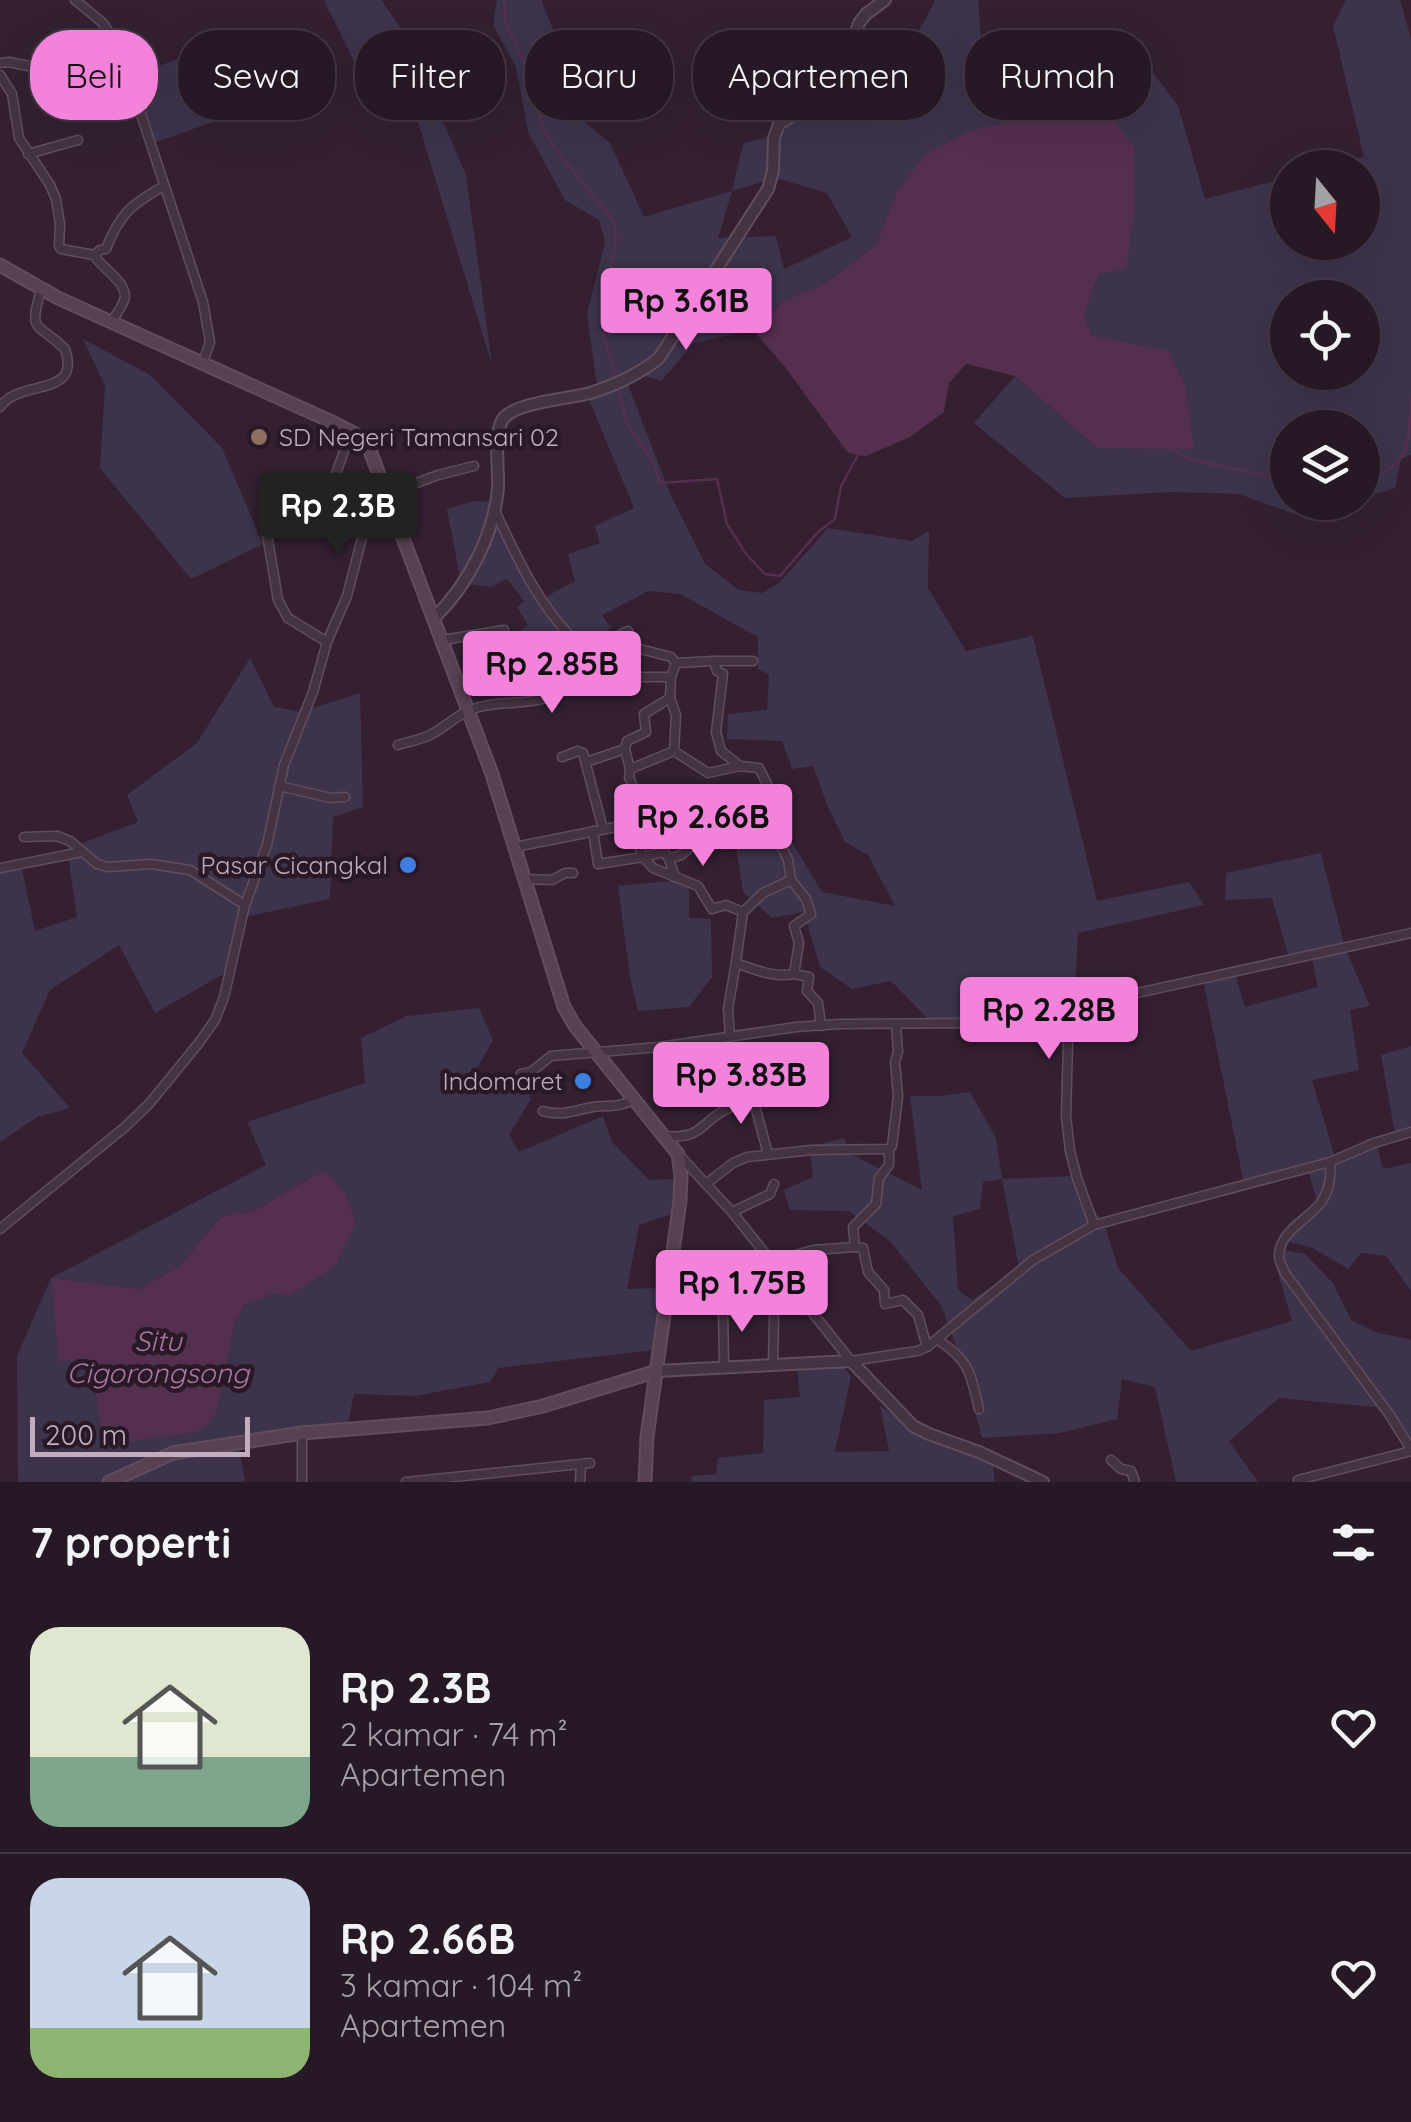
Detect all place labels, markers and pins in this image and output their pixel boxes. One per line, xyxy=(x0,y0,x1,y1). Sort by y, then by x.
pin: Rp 3.61B xyxy=(583,268,789,353)
place label: SD Negeri Tamansari 02 xyxy=(279,421,559,452)
marker: SD Negeri Tamansari 02 xyxy=(248,426,270,448)
pin: Rp 2.3B xyxy=(246,473,430,558)
pin: Rp 2.85B xyxy=(449,631,655,716)
pin: Rp 2.66B xyxy=(600,784,806,869)
place label: Pasar Cicangkal xyxy=(201,849,388,880)
marker: Pasar Cicangkal xyxy=(397,854,419,876)
pin: Rp 2.28B xyxy=(946,977,1152,1062)
pin: Rp 3.83B xyxy=(638,1042,844,1127)
place label: Indomaret xyxy=(442,1065,563,1096)
marker: Indomaret xyxy=(572,1070,594,1092)
pin: Rp 1.75B xyxy=(639,1250,845,1335)

